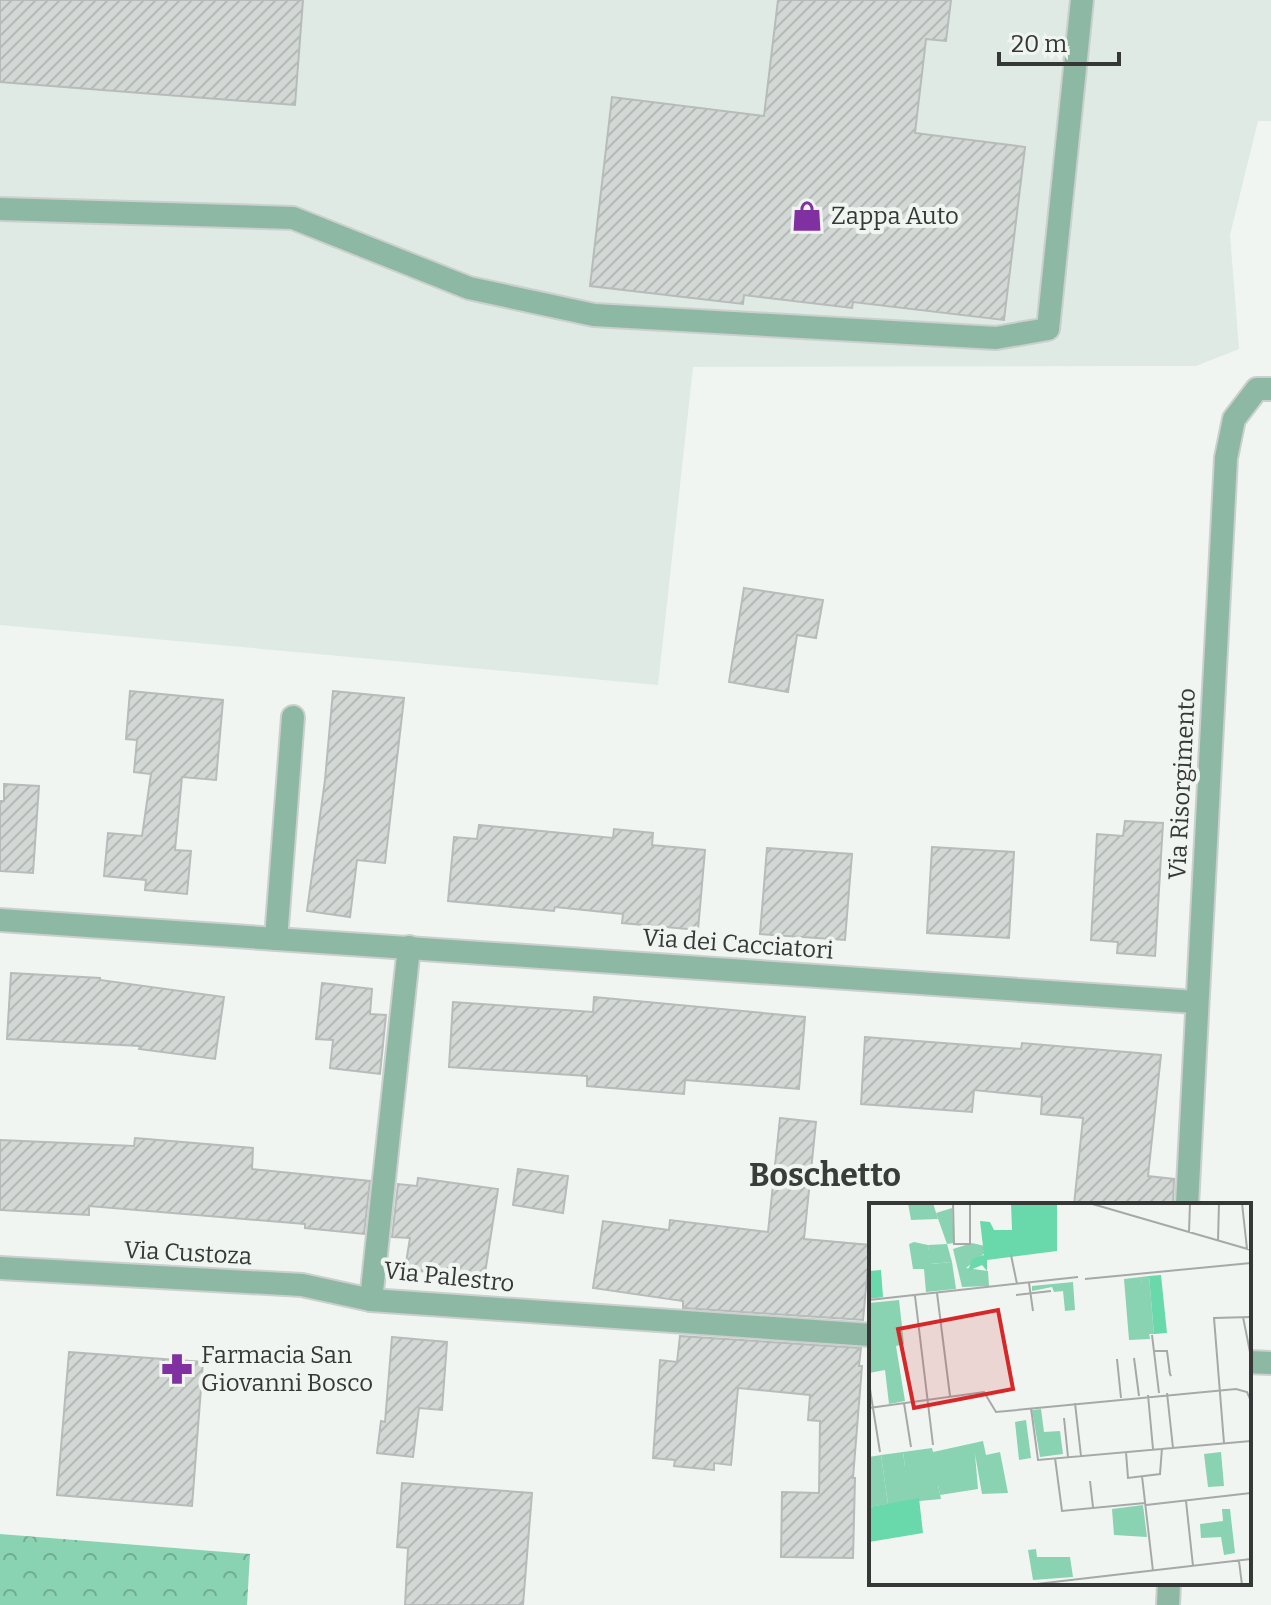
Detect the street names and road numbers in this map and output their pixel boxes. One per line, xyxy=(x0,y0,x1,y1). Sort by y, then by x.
street label: Via Risorgimento xyxy=(1163,687,1201,881)
street label: Via dei Cacciatori xyxy=(642,923,834,965)
street label: Via Custoza xyxy=(123,1236,253,1270)
street label: Via Palestro xyxy=(382,1256,516,1298)

